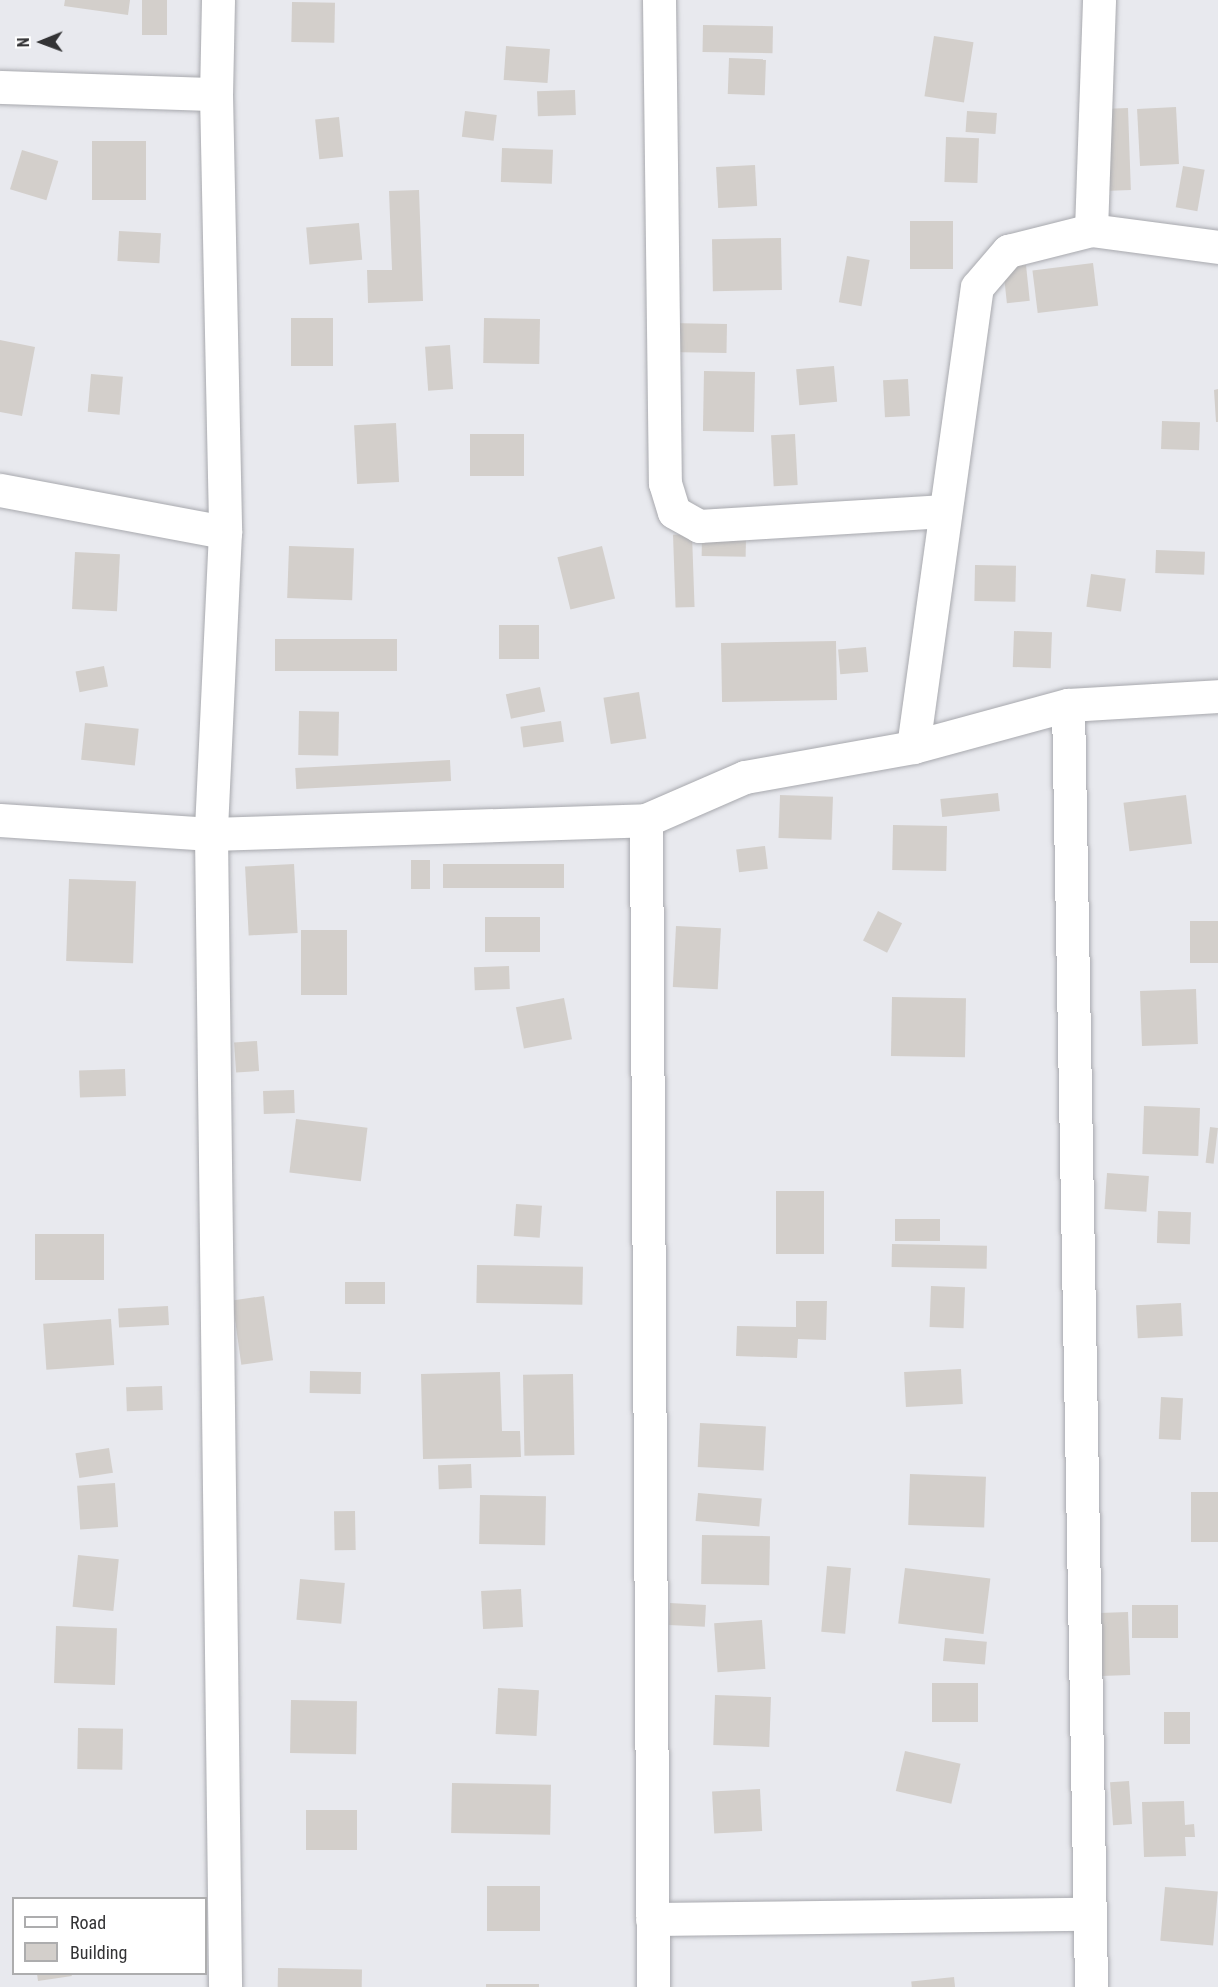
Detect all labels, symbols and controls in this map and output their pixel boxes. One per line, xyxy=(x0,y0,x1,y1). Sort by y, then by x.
north arrow xyxy=(12,12,72,72)
text: N xyxy=(14,37,33,47)
legend xyxy=(12,1897,207,1975)
text: Road xyxy=(70,1912,106,1933)
text: Building xyxy=(70,1942,127,1963)

